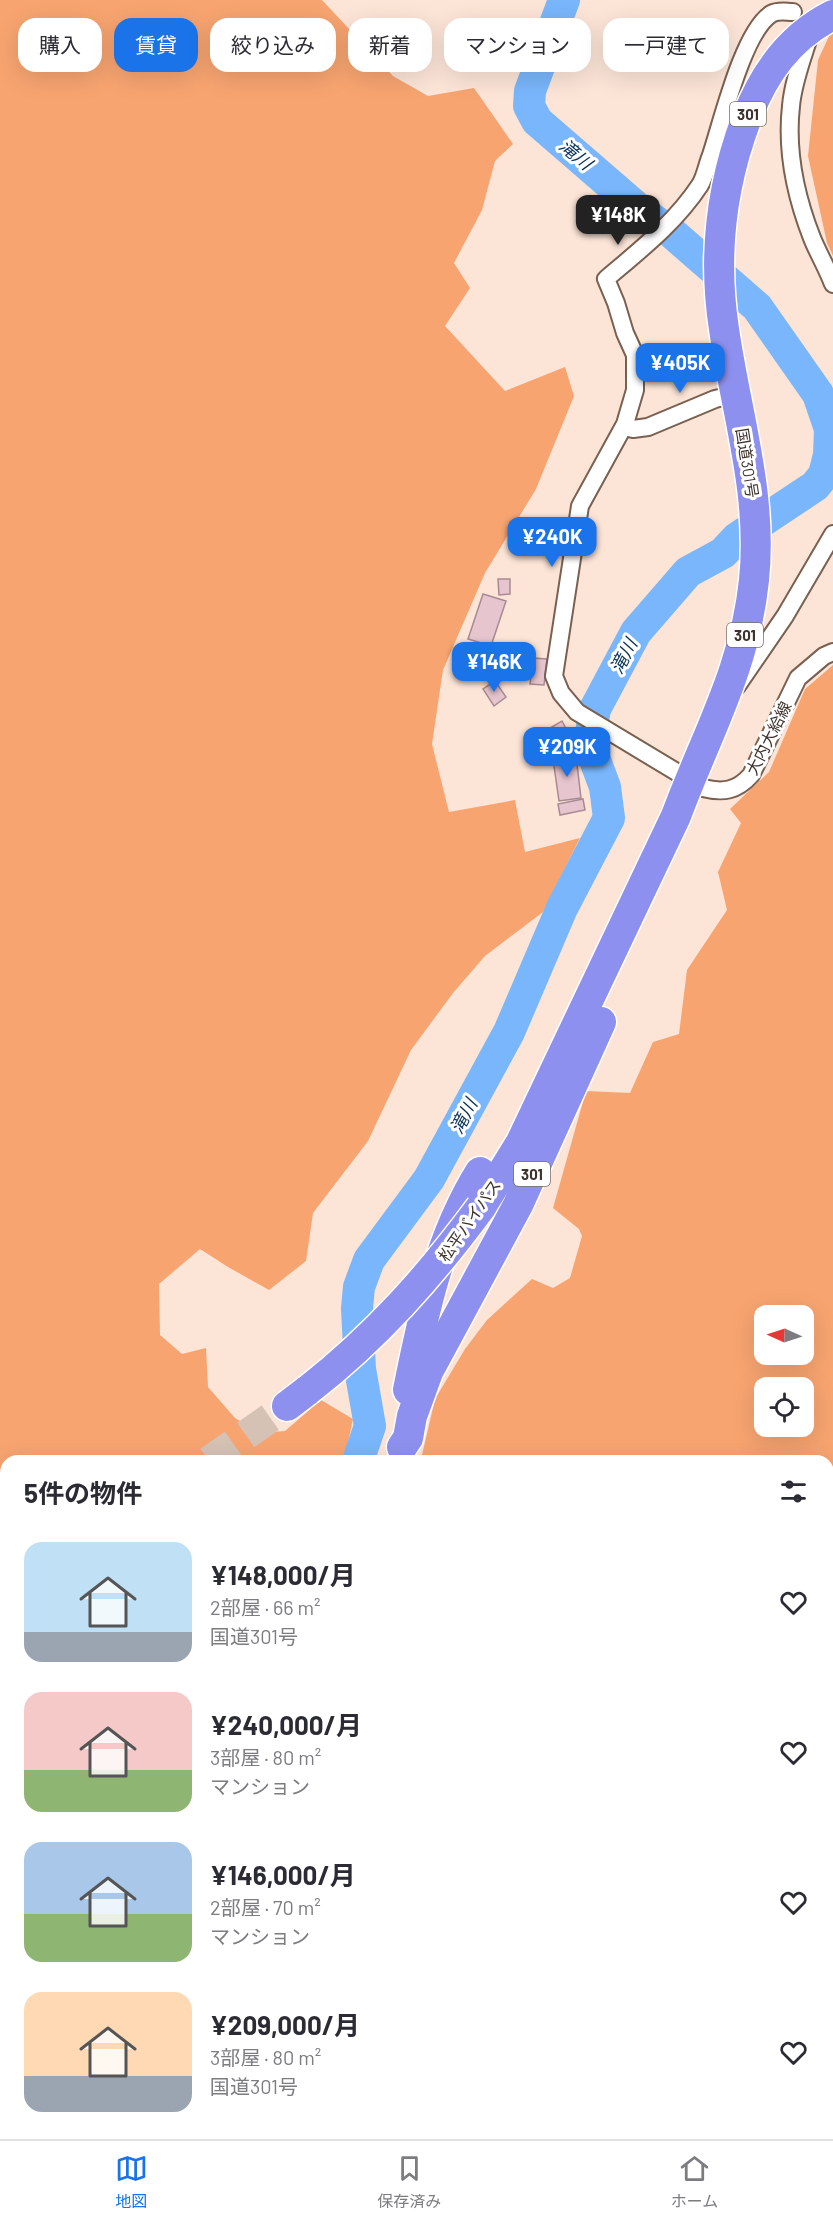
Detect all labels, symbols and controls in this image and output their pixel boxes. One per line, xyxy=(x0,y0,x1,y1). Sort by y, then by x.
chip: 購入 xyxy=(18,18,102,72)
chip: 賃貸 xyxy=(114,18,198,72)
chip: 絞り込み xyxy=(210,18,336,72)
chip: 新着 xyxy=(348,18,432,72)
chip: マンション xyxy=(444,18,591,72)
chip: 一戸建て xyxy=(603,18,729,72)
road number: 301 xyxy=(730,102,766,126)
water label: 滝川 xyxy=(555,134,598,175)
pin: ¥148K xyxy=(576,195,660,246)
text: ¥148K xyxy=(590,202,646,226)
pin: ¥405K xyxy=(638,343,722,394)
text: ¥405K xyxy=(650,350,710,374)
street label: 国道301号 xyxy=(733,427,763,499)
pin: ¥240K xyxy=(510,517,594,568)
text: ¥240K xyxy=(522,524,582,548)
road number: 301 xyxy=(727,623,763,647)
water label: 滝川 xyxy=(605,633,642,677)
pin: ¥146K xyxy=(452,642,536,693)
text: ¥146K xyxy=(466,649,522,673)
street label: 大内大給線 xyxy=(741,698,795,778)
pin: ¥209K xyxy=(525,727,609,778)
text: ¥209K xyxy=(537,734,597,758)
water label: 滝川 xyxy=(445,1093,482,1137)
road number: 301 xyxy=(514,1162,550,1186)
street label: 松平バイパス xyxy=(434,1175,504,1265)
north arrow xyxy=(754,1305,814,1365)
map controls xyxy=(754,1305,814,1437)
button: locate xyxy=(754,1377,814,1437)
icon: filters xyxy=(777,1475,810,1508)
text: 5件の物件 xyxy=(24,1477,142,1508)
text: ¥148,000/月 xyxy=(210,1559,356,1590)
icon: home xyxy=(72,1566,144,1638)
icon: heart xyxy=(777,1586,810,1619)
text: 2部屋 · 66 m² xyxy=(210,1595,321,1619)
text: 国道301号 xyxy=(210,1624,298,1648)
text: ¥240,000/月 xyxy=(210,1709,362,1740)
icon: home xyxy=(72,1716,144,1788)
icon: heart xyxy=(777,1736,810,1769)
text: 3部屋 · 80 m² xyxy=(210,1745,321,1769)
text: マンション xyxy=(210,1774,310,1798)
text: ¥146,000/月 xyxy=(210,1859,356,1890)
icon: home xyxy=(72,1866,144,1938)
icon: heart xyxy=(777,1886,810,1919)
text: 2部屋 · 70 m² xyxy=(210,1895,321,1919)
text: マンション xyxy=(210,1924,310,1948)
text: ¥209,000/月 xyxy=(210,2009,360,2040)
icon: home xyxy=(72,2016,144,2088)
icon: heart xyxy=(777,2036,810,2069)
text: 3部屋 · 80 m² xyxy=(210,2045,321,2069)
text: 国道301号 xyxy=(210,2074,298,2098)
tab: 地図 xyxy=(115,2152,148,2212)
tab: 保存済み xyxy=(377,2152,441,2212)
tab: ホーム xyxy=(671,2152,718,2212)

